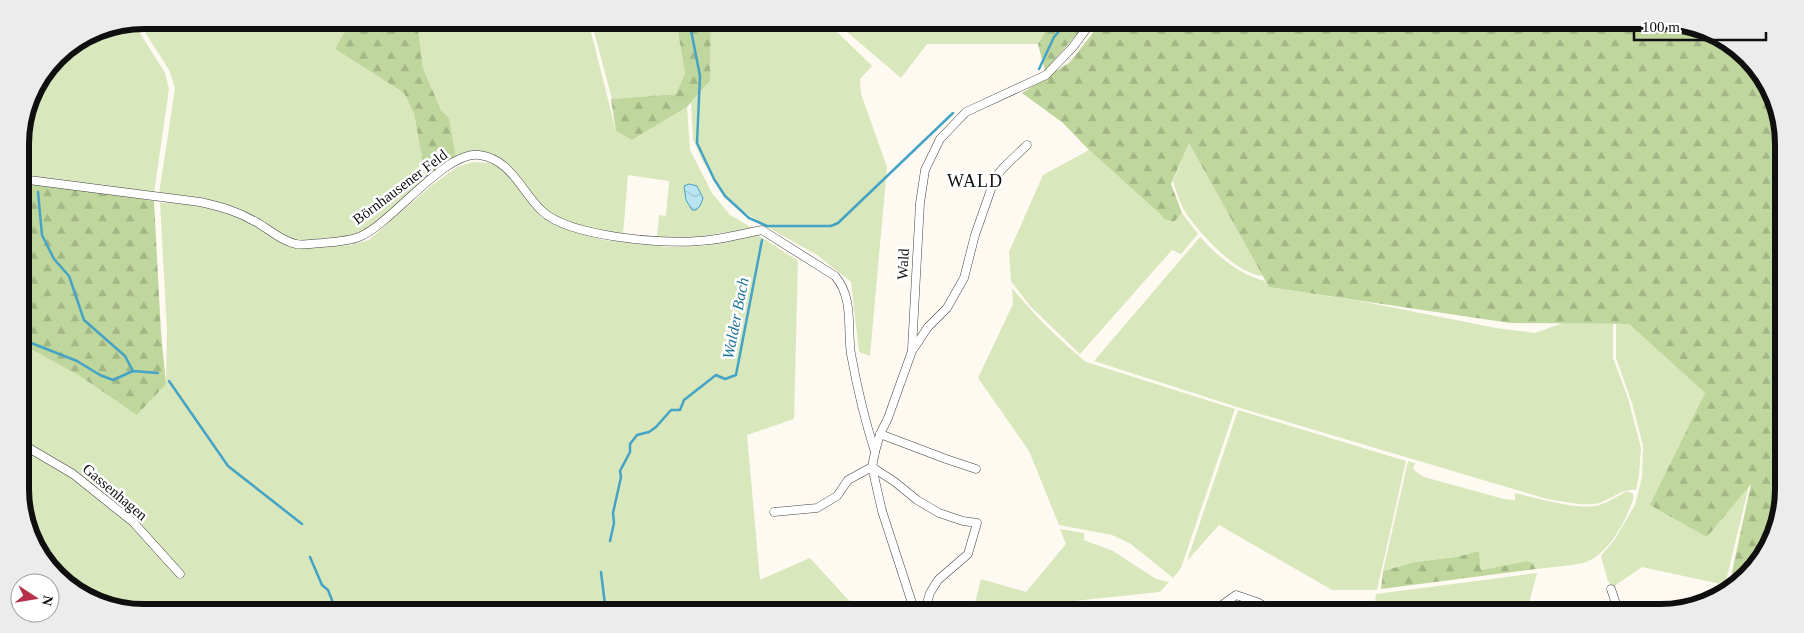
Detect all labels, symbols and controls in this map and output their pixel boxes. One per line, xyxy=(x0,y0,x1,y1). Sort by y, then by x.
scale bar xyxy=(1634,10,1766,42)
text: 100 m xyxy=(1642,19,1680,35)
street label: Börnhausener Feld xyxy=(350,146,451,228)
district label: WALD xyxy=(947,171,1003,191)
street label: Wald xyxy=(894,247,912,280)
water label: Walder Bach xyxy=(719,276,752,360)
street label: Gassenhagen xyxy=(80,460,151,524)
north arrow xyxy=(10,573,60,623)
text: N xyxy=(39,594,56,607)

